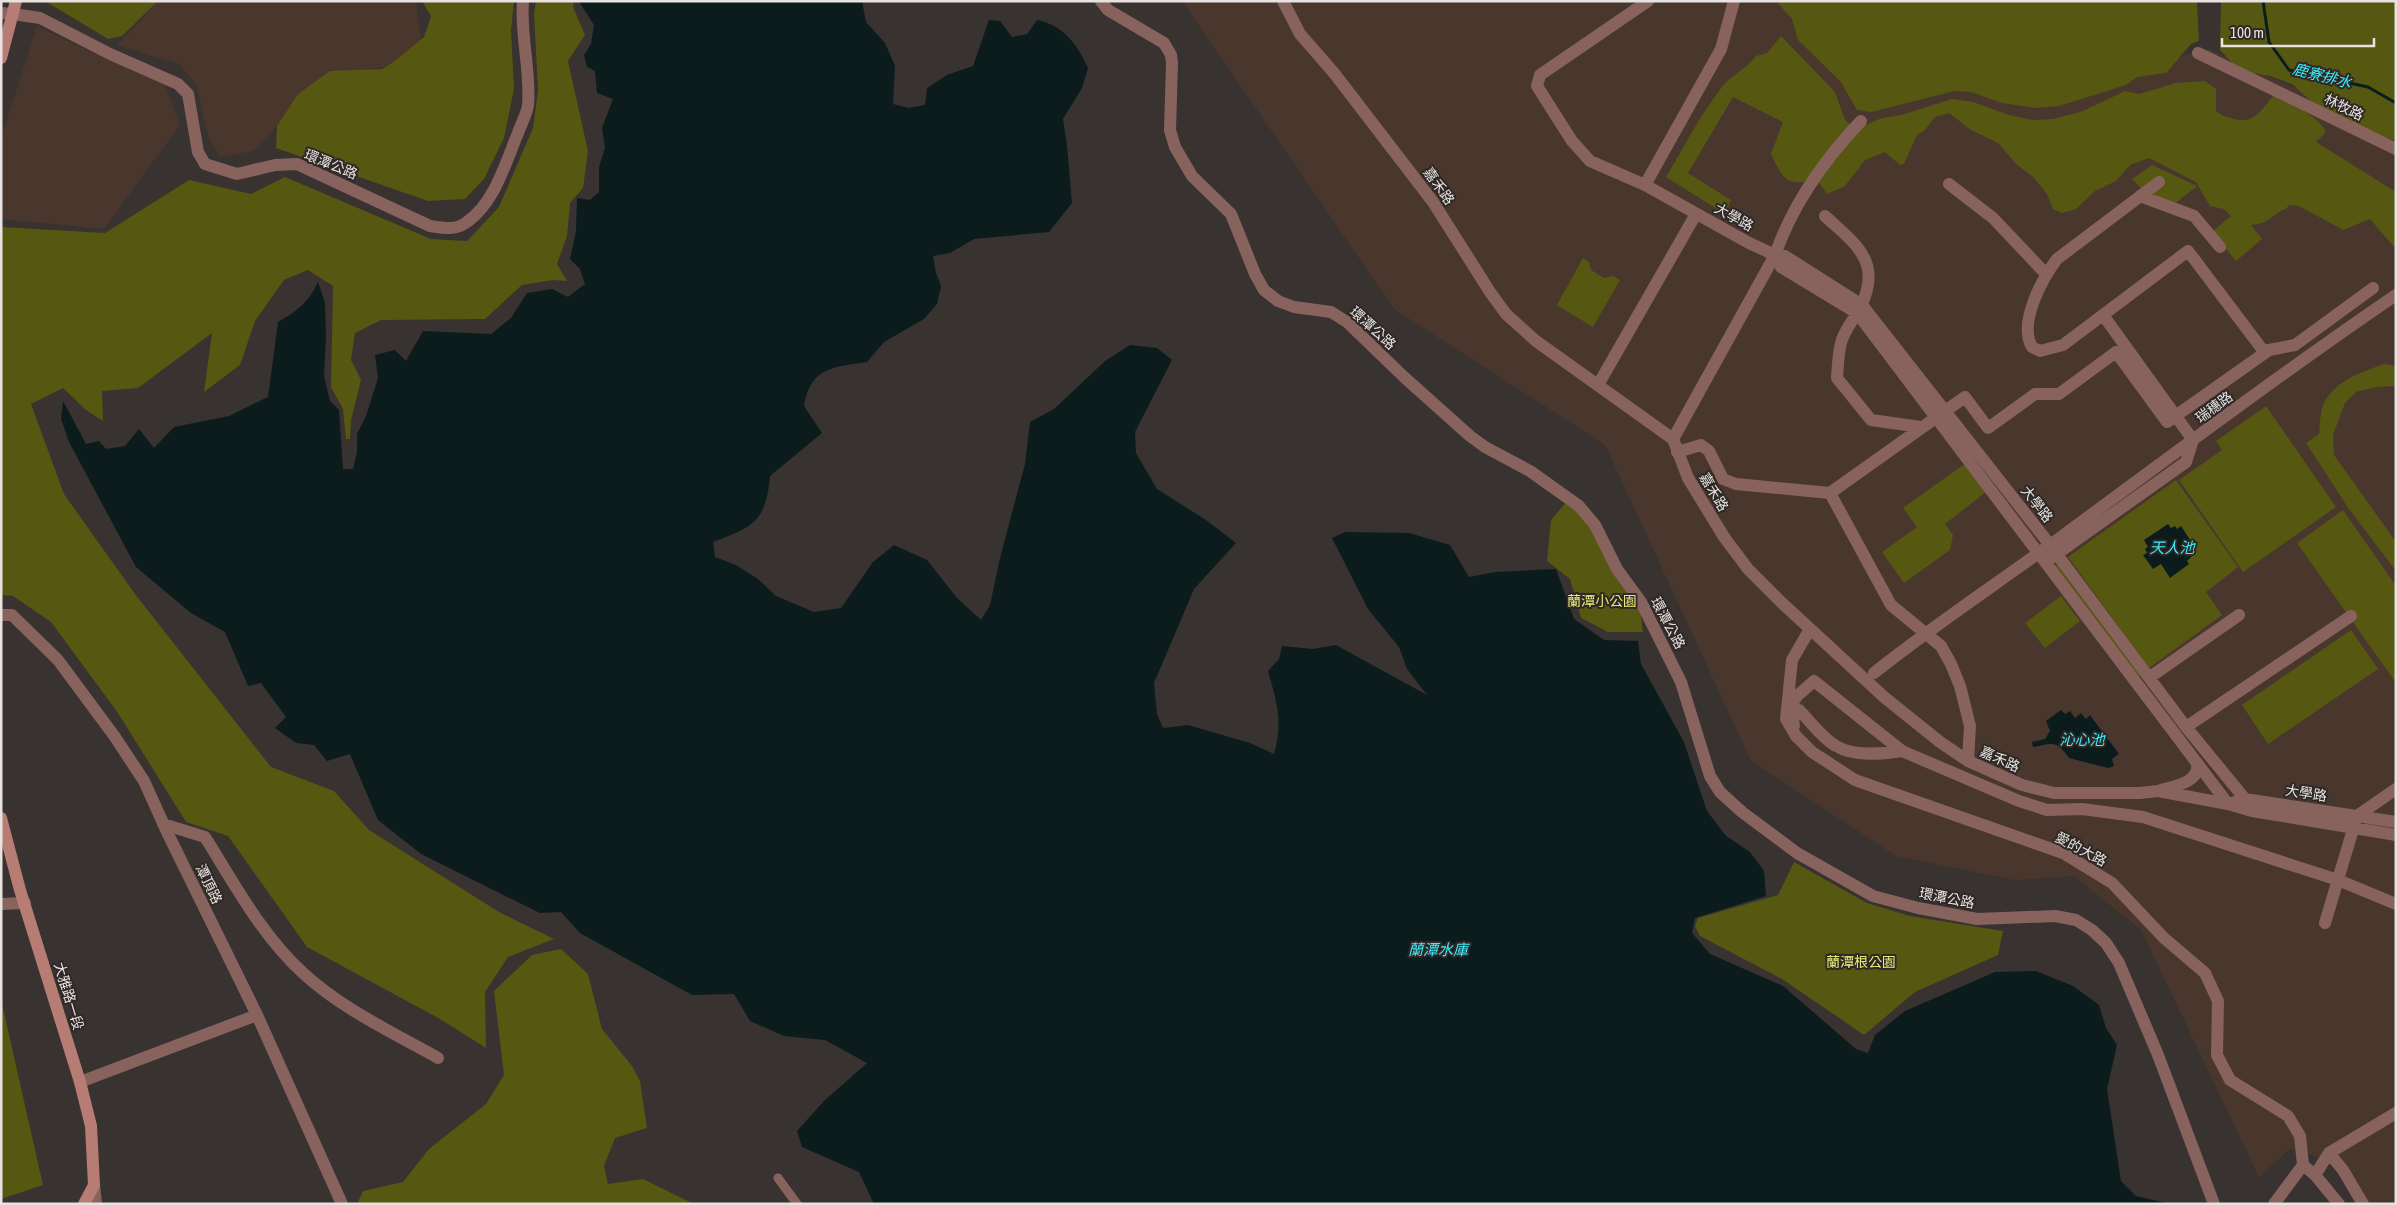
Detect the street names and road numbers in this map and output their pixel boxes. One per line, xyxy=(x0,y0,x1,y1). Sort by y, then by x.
street label: 林牧路 xyxy=(2322,91,2366,123)
street label: 環潭公路 xyxy=(302,146,360,182)
street label: 嘉禾路 xyxy=(1420,164,1458,208)
street label: 大學路 xyxy=(1712,200,1756,234)
street label: 環潭公路 xyxy=(1347,303,1399,353)
street label: 瑞穗路 xyxy=(2192,388,2236,426)
street label: 嘉禾路 xyxy=(1696,470,1732,514)
street label: 大學路 xyxy=(2018,483,2056,525)
street label: 環潭公路 xyxy=(1648,595,1688,651)
street label: 嘉禾路 xyxy=(1978,743,2022,775)
street label: 大學路 xyxy=(2284,782,2328,804)
street label: 愛的大路 xyxy=(2053,829,2109,869)
street label: 潭頂路 xyxy=(193,862,225,906)
street label: 環潭公路 xyxy=(1918,885,1976,911)
street label: 大雅路一段 xyxy=(51,960,87,1032)

